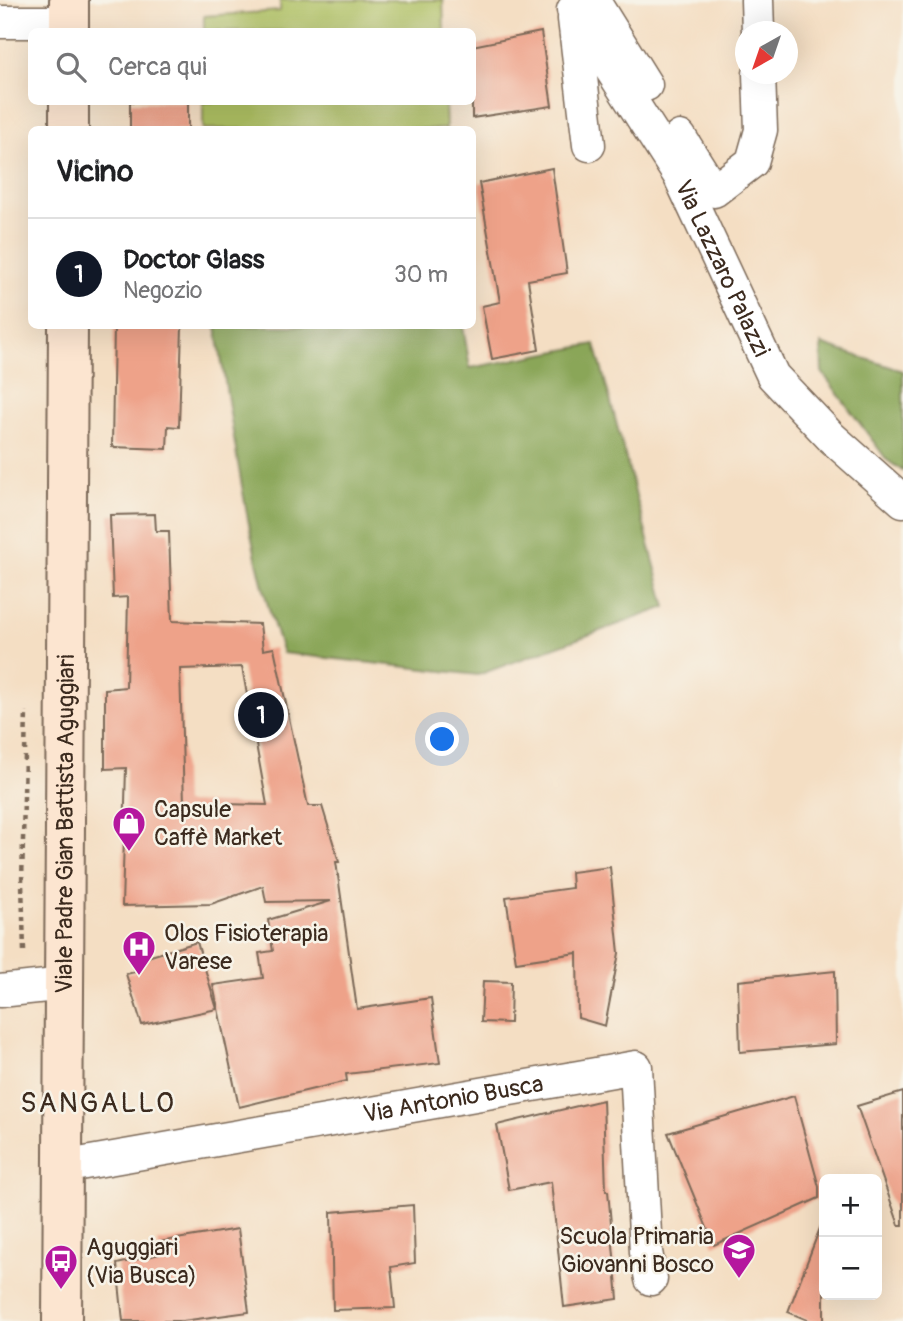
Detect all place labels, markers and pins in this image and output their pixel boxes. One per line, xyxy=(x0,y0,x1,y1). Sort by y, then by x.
pin: 1 xyxy=(238,689,284,741)
place label: Capsule Caffè Market xyxy=(154,795,283,852)
shop icon: Capsule Caffè Market xyxy=(110,804,148,853)
place label: Olos Fisioterapia Varese xyxy=(164,919,328,976)
hospital icon: Olos Fisioterapia Varese xyxy=(120,928,158,977)
place label: Scuola Primaria Giovanni Bosco xyxy=(559,1222,714,1279)
school or university icon: Scuola Primaria Giovanni Bosco xyxy=(720,1231,758,1280)
place label: Aguggiari (Via Busca) xyxy=(86,1233,197,1290)
bus stop icon: Aguggiari (Via Busca) xyxy=(42,1242,80,1291)

